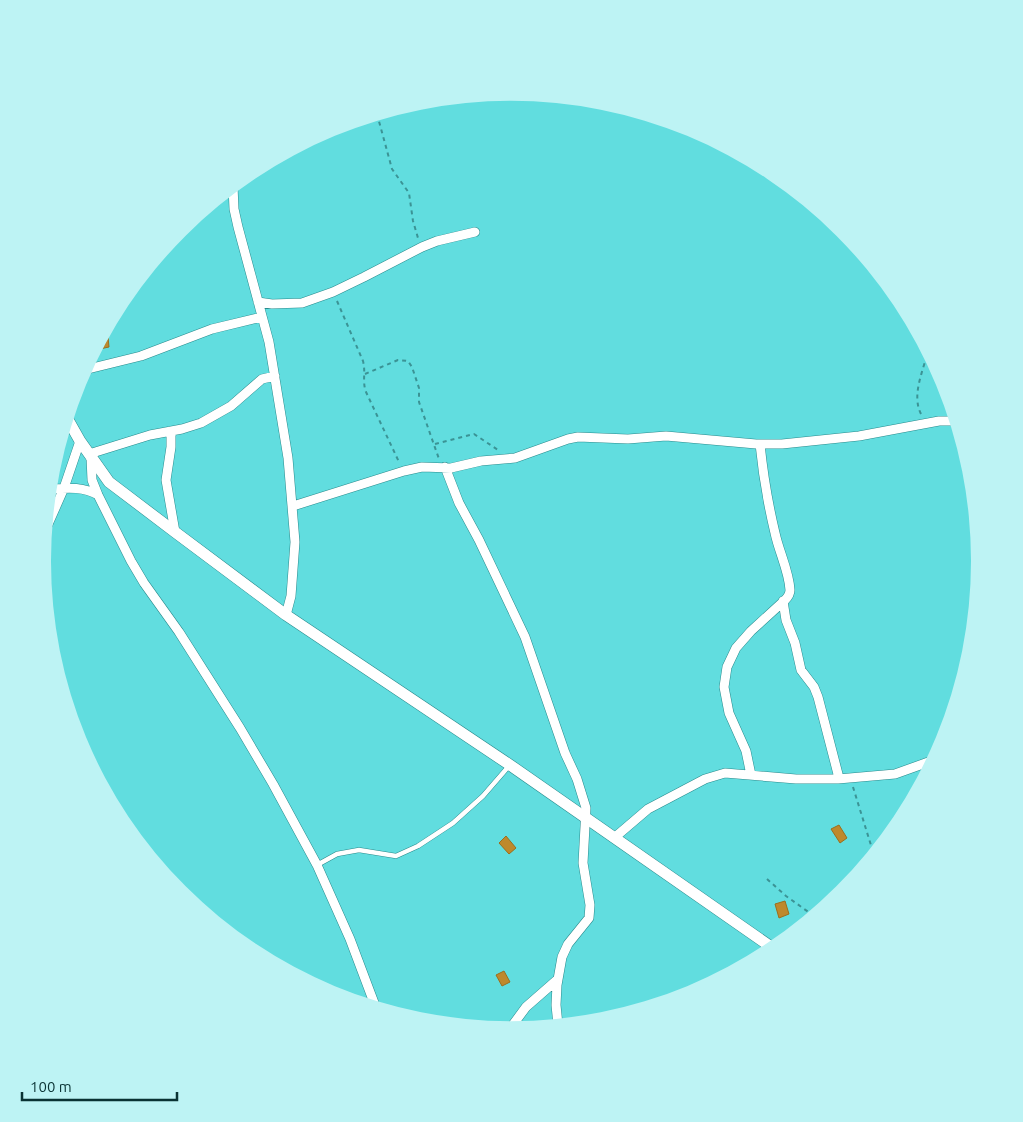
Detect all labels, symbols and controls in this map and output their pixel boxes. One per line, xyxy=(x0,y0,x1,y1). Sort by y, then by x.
scale bar xyxy=(22,1070,178,1102)
text: 100 m xyxy=(30,1078,72,1095)

